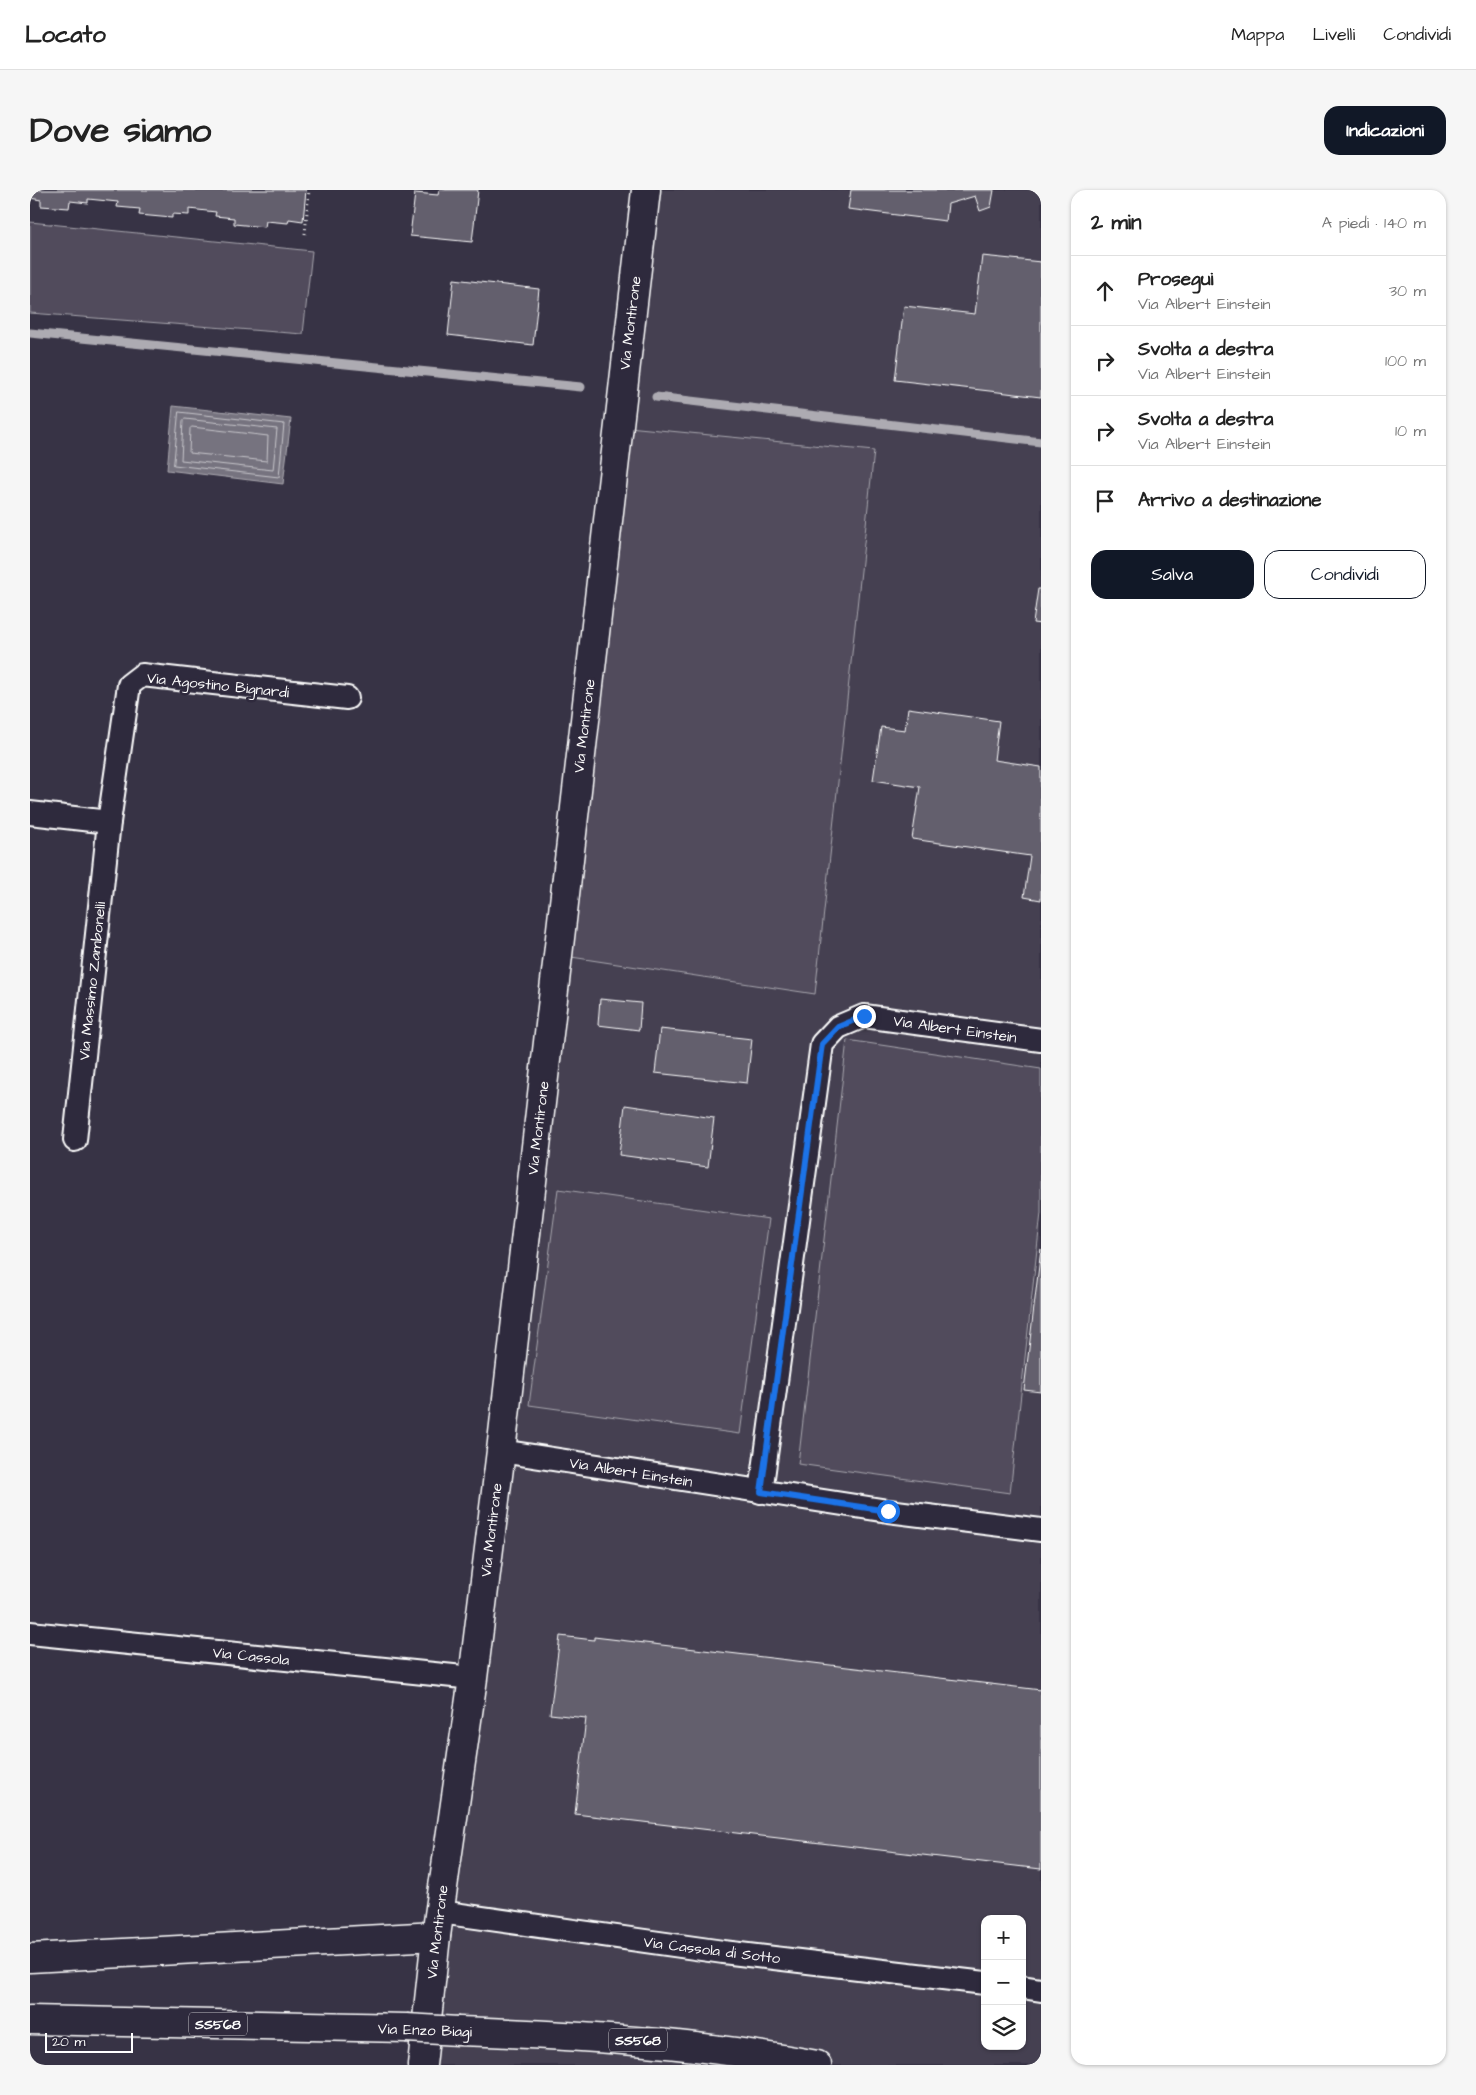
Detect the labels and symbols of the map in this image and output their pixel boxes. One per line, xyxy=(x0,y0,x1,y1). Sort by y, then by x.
street label: Via Montirone xyxy=(614,275,647,371)
street label: Via Agostino Bignardi xyxy=(146,668,291,704)
street label: Via Montirone xyxy=(568,678,601,774)
street label: Via Massimo Zambonelli xyxy=(74,900,111,1061)
route end xyxy=(853,1005,876,1028)
street label: Via Albert Einstein xyxy=(892,1010,1018,1049)
street label: Via Montirone xyxy=(522,1080,555,1176)
street label: Via Albert Einstein xyxy=(568,1452,694,1493)
street label: Via Montirone xyxy=(475,1482,508,1578)
route start xyxy=(877,1500,900,1523)
street label: Via Cassola xyxy=(212,1642,291,1671)
street label: Via Montirone xyxy=(421,1884,454,1980)
street label: Via Cassola di Sotto xyxy=(642,1932,782,1969)
road number: SS568 xyxy=(189,2012,247,2036)
street label: Via Enzo Biagi xyxy=(378,2018,473,2044)
road number: SS568 xyxy=(609,2028,667,2052)
scale bar xyxy=(45,2030,132,2053)

